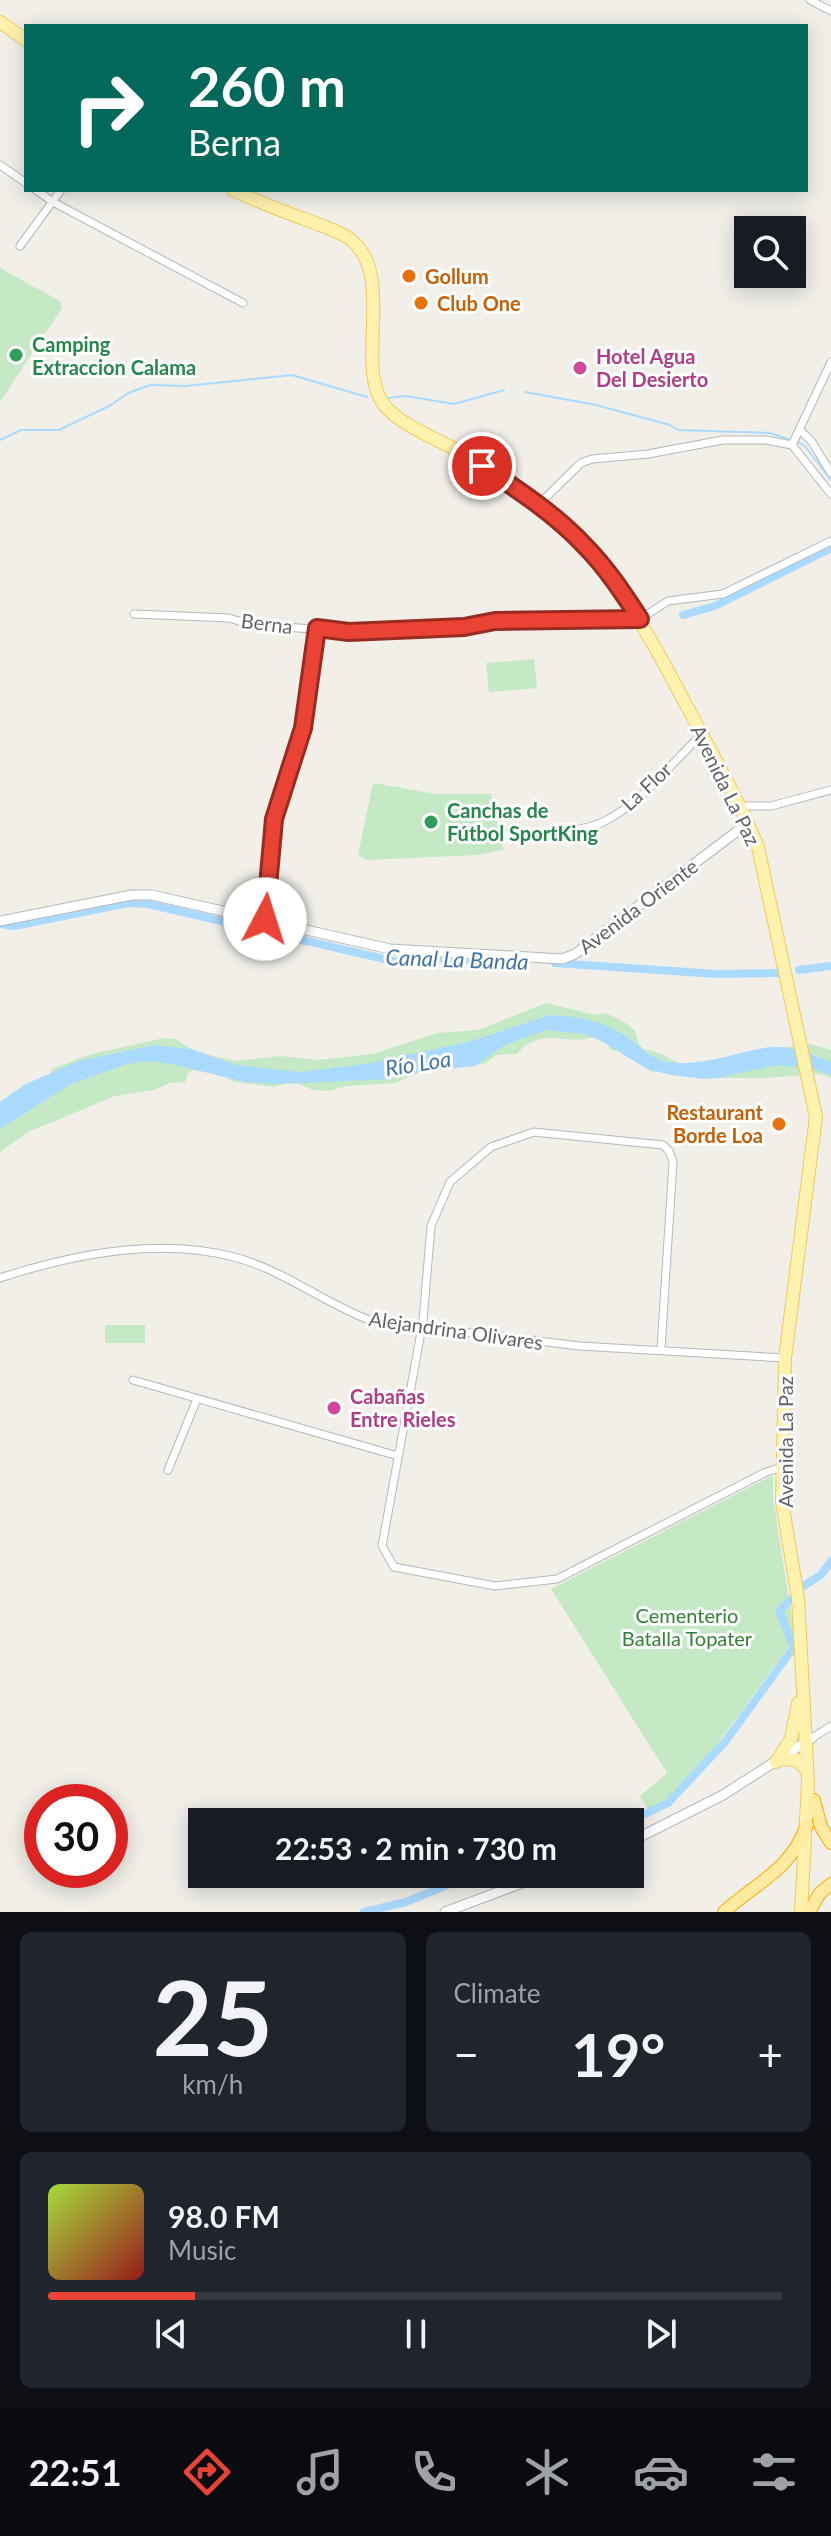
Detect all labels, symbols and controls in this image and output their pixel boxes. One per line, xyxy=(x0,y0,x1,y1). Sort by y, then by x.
text: 260 m xyxy=(188,52,346,119)
icon: right xyxy=(56,56,160,160)
text: Berna xyxy=(188,120,281,164)
map controls xyxy=(734,216,806,288)
button: search xyxy=(734,216,806,288)
place label: Gollum xyxy=(425,264,489,288)
marker: Gollum xyxy=(400,267,418,285)
place label: Club One xyxy=(437,291,521,315)
marker: Club One xyxy=(412,294,430,312)
place label: Camping Extraccion Calama xyxy=(32,332,196,379)
place label: Hotel Agua Del Desierto xyxy=(596,344,708,391)
marker: Camping Extraccion Calama xyxy=(7,346,25,364)
marker: Hotel Agua Del Desierto xyxy=(571,359,589,377)
pin xyxy=(448,432,516,500)
icon: arrive xyxy=(460,444,504,488)
street label: Berna xyxy=(240,608,294,638)
street label: Avenida La Paz xyxy=(686,721,766,849)
street label: La Flor xyxy=(616,756,677,815)
place label: Canchas de Fútbol SportKing xyxy=(447,798,599,845)
marker: Canchas de Fútbol SportKing xyxy=(422,813,440,831)
street label: Avenida Oriente xyxy=(574,853,702,959)
position arrow xyxy=(223,877,307,961)
water label: Canal La Banda xyxy=(385,943,529,975)
water label: Río Loa xyxy=(383,1044,453,1082)
place label: Restaurant Borde Loa xyxy=(666,1100,764,1147)
marker: Restaurant Borde Loa xyxy=(770,1115,788,1133)
street label: Alejandrina Olivares xyxy=(367,1306,545,1354)
street label: Avenida La Paz xyxy=(773,1376,797,1508)
place label: Cabañas Entre Rieles xyxy=(350,1384,456,1431)
marker: Cabañas Entre Rieles xyxy=(325,1399,343,1417)
park label: Cementerio Batalla Topater xyxy=(622,1603,753,1650)
speed limit sign: 30 xyxy=(24,1784,128,1888)
text: 22:53 · 2 min · 730 m xyxy=(275,1830,557,1866)
text: 25 xyxy=(152,1953,273,2078)
text: Climate xyxy=(454,1977,540,2009)
text: 19° xyxy=(571,2018,666,2090)
text: − xyxy=(454,2028,479,2080)
text: + xyxy=(757,2028,783,2080)
text: km/h xyxy=(182,2068,243,2100)
text: 98.0 FM xyxy=(168,2198,280,2234)
text: Music xyxy=(168,2234,236,2266)
icon: previous xyxy=(149,2312,193,2356)
icon: pause xyxy=(394,2312,438,2356)
icon: next xyxy=(639,2312,683,2356)
icon: directions xyxy=(179,2444,235,2500)
icon: music xyxy=(292,2444,348,2500)
icon: phone xyxy=(406,2444,462,2500)
icon: climate xyxy=(519,2444,575,2500)
icon: car xyxy=(633,2444,689,2500)
icon: filters xyxy=(746,2444,802,2500)
text: 22:51 xyxy=(29,2450,122,2494)

